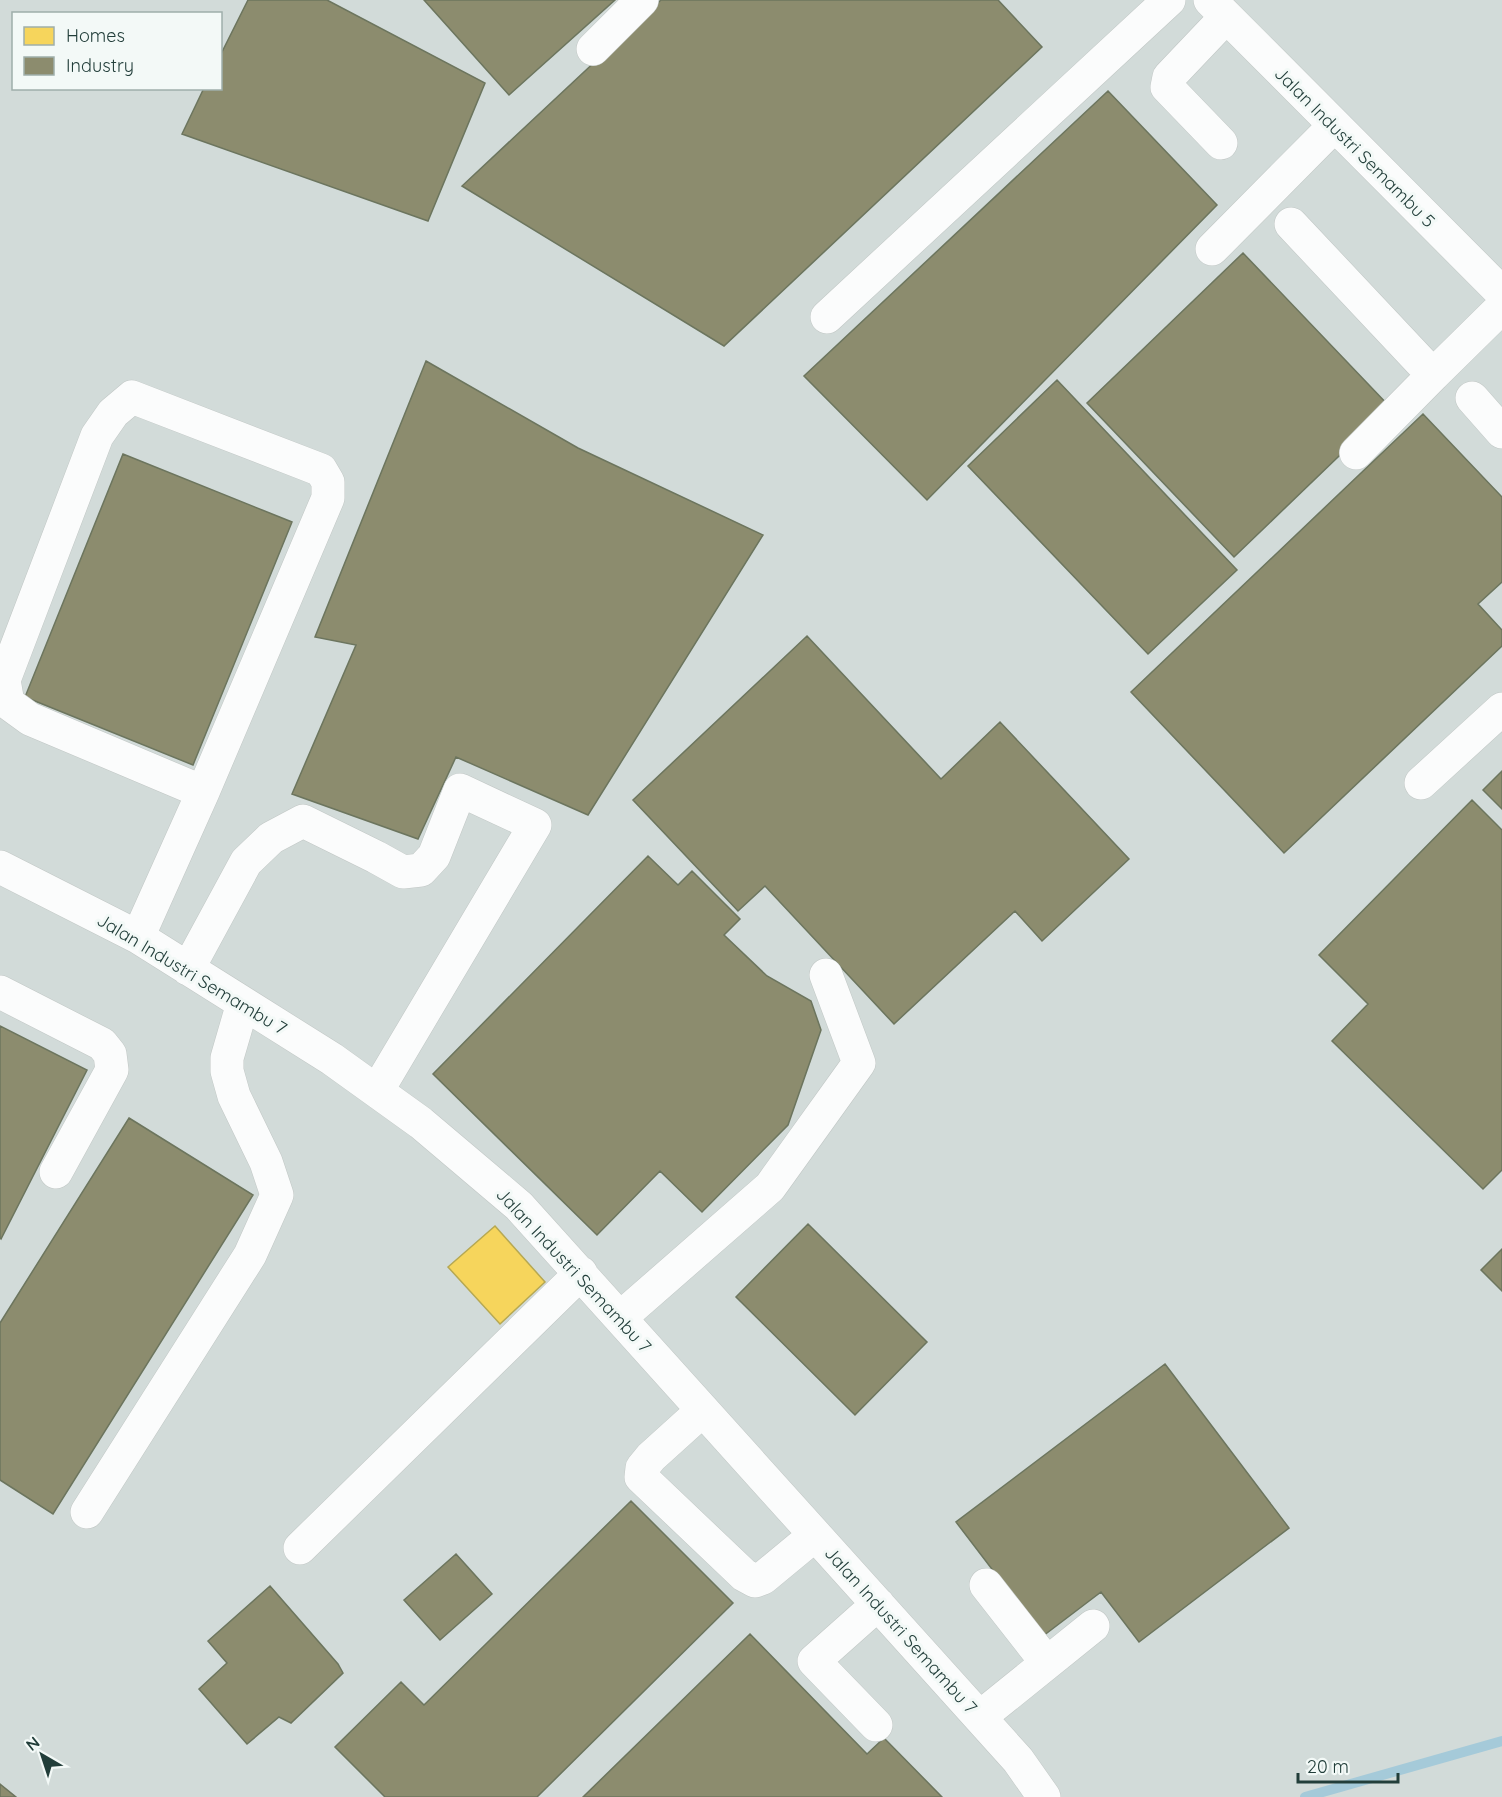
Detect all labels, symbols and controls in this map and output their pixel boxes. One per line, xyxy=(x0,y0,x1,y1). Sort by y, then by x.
legend xyxy=(12,12,222,90)
text: Homes xyxy=(66,24,125,47)
text: Industry xyxy=(66,54,134,77)
street label: Jalan Industri Semambu 5 xyxy=(1270,62,1440,232)
street label: Jalan Industri Semambu 7 xyxy=(93,908,291,1040)
street label: Jalan Industri Semambu 7 xyxy=(491,1183,657,1357)
street label: Jalan Industri Semambu 7 xyxy=(820,1541,982,1719)
north arrow xyxy=(12,1725,72,1785)
text: N xyxy=(22,1732,43,1755)
scale bar xyxy=(1298,1746,1398,1784)
text: 20 m xyxy=(1307,1755,1349,1778)

